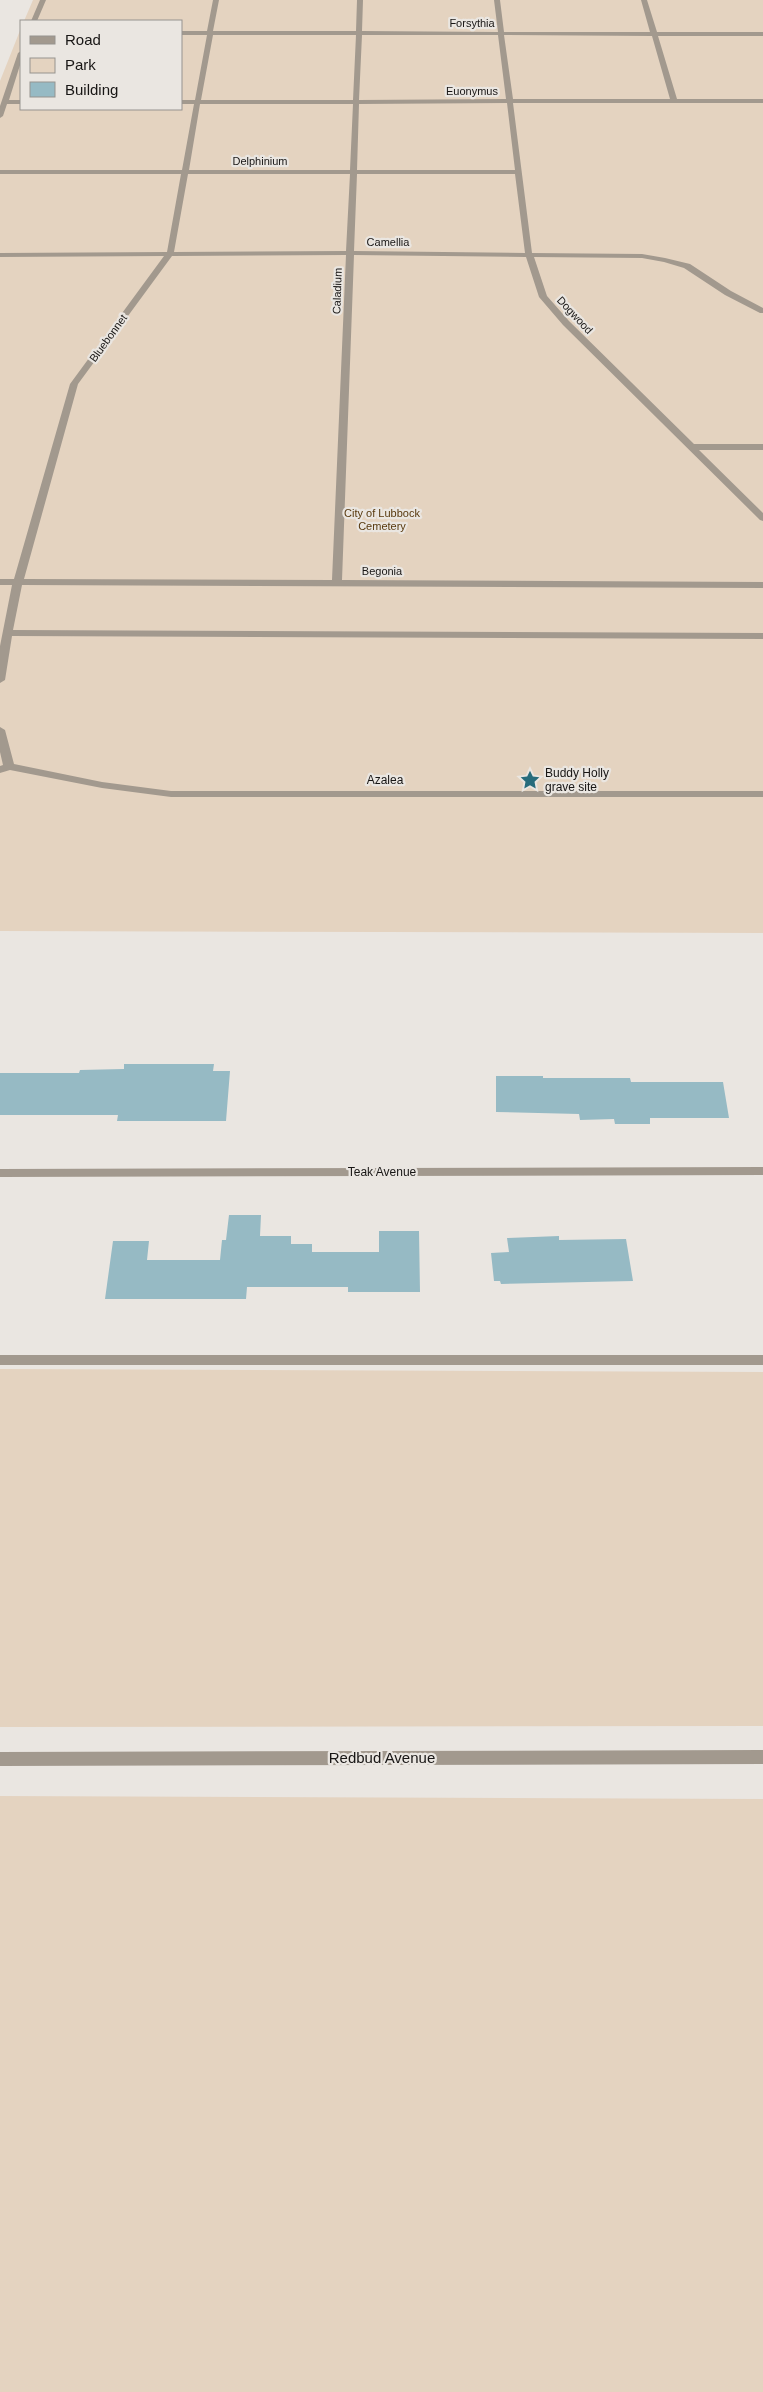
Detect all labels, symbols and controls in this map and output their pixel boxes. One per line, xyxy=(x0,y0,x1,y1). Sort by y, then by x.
street label: Forsythia xyxy=(449,17,495,29)
legend xyxy=(20,20,182,110)
text: Road xyxy=(65,31,101,48)
text: Park xyxy=(65,56,96,73)
text: Building xyxy=(65,81,118,98)
street label: Euonymus xyxy=(446,85,498,97)
street label: Delphinium xyxy=(232,155,288,167)
street label: Camellia xyxy=(367,236,410,248)
street label: Caladium xyxy=(330,268,344,314)
street label: Dogwood xyxy=(555,294,595,336)
street label: Bluebonnet xyxy=(87,312,129,364)
park label: City of Lubbock Cemetery xyxy=(344,507,420,532)
street label: Begonia xyxy=(362,565,403,577)
place label: Buddy Holly grave site xyxy=(545,766,609,794)
place icon: Buddy Holly grave site xyxy=(519,769,541,791)
street label: Azalea xyxy=(367,773,404,787)
street label: Teak Avenue xyxy=(348,1165,417,1179)
street label: Redbud Avenue xyxy=(329,1749,435,1766)

